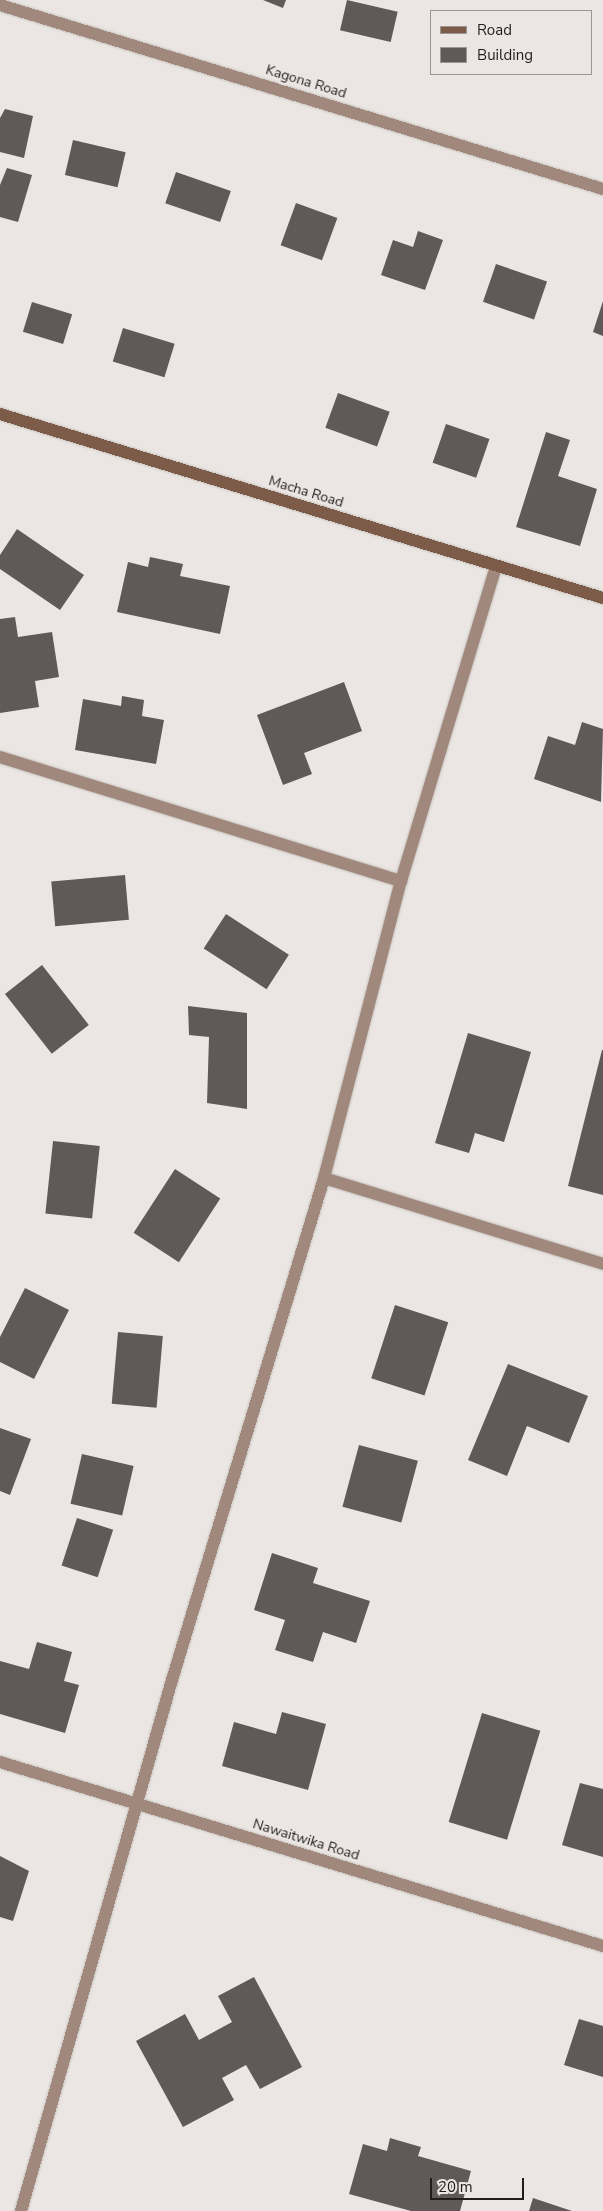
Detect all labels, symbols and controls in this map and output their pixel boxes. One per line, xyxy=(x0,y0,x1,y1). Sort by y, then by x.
legend xyxy=(430,10,593,75)
text: Road xyxy=(477,20,512,40)
text: Building xyxy=(477,45,533,65)
street label: Kagona Road xyxy=(264,62,348,102)
street label: Macha Road xyxy=(267,473,345,511)
street label: Nawaitwika Road xyxy=(251,1816,361,1864)
scale bar xyxy=(433,2168,527,2200)
text: 20 m xyxy=(438,2177,473,2197)

